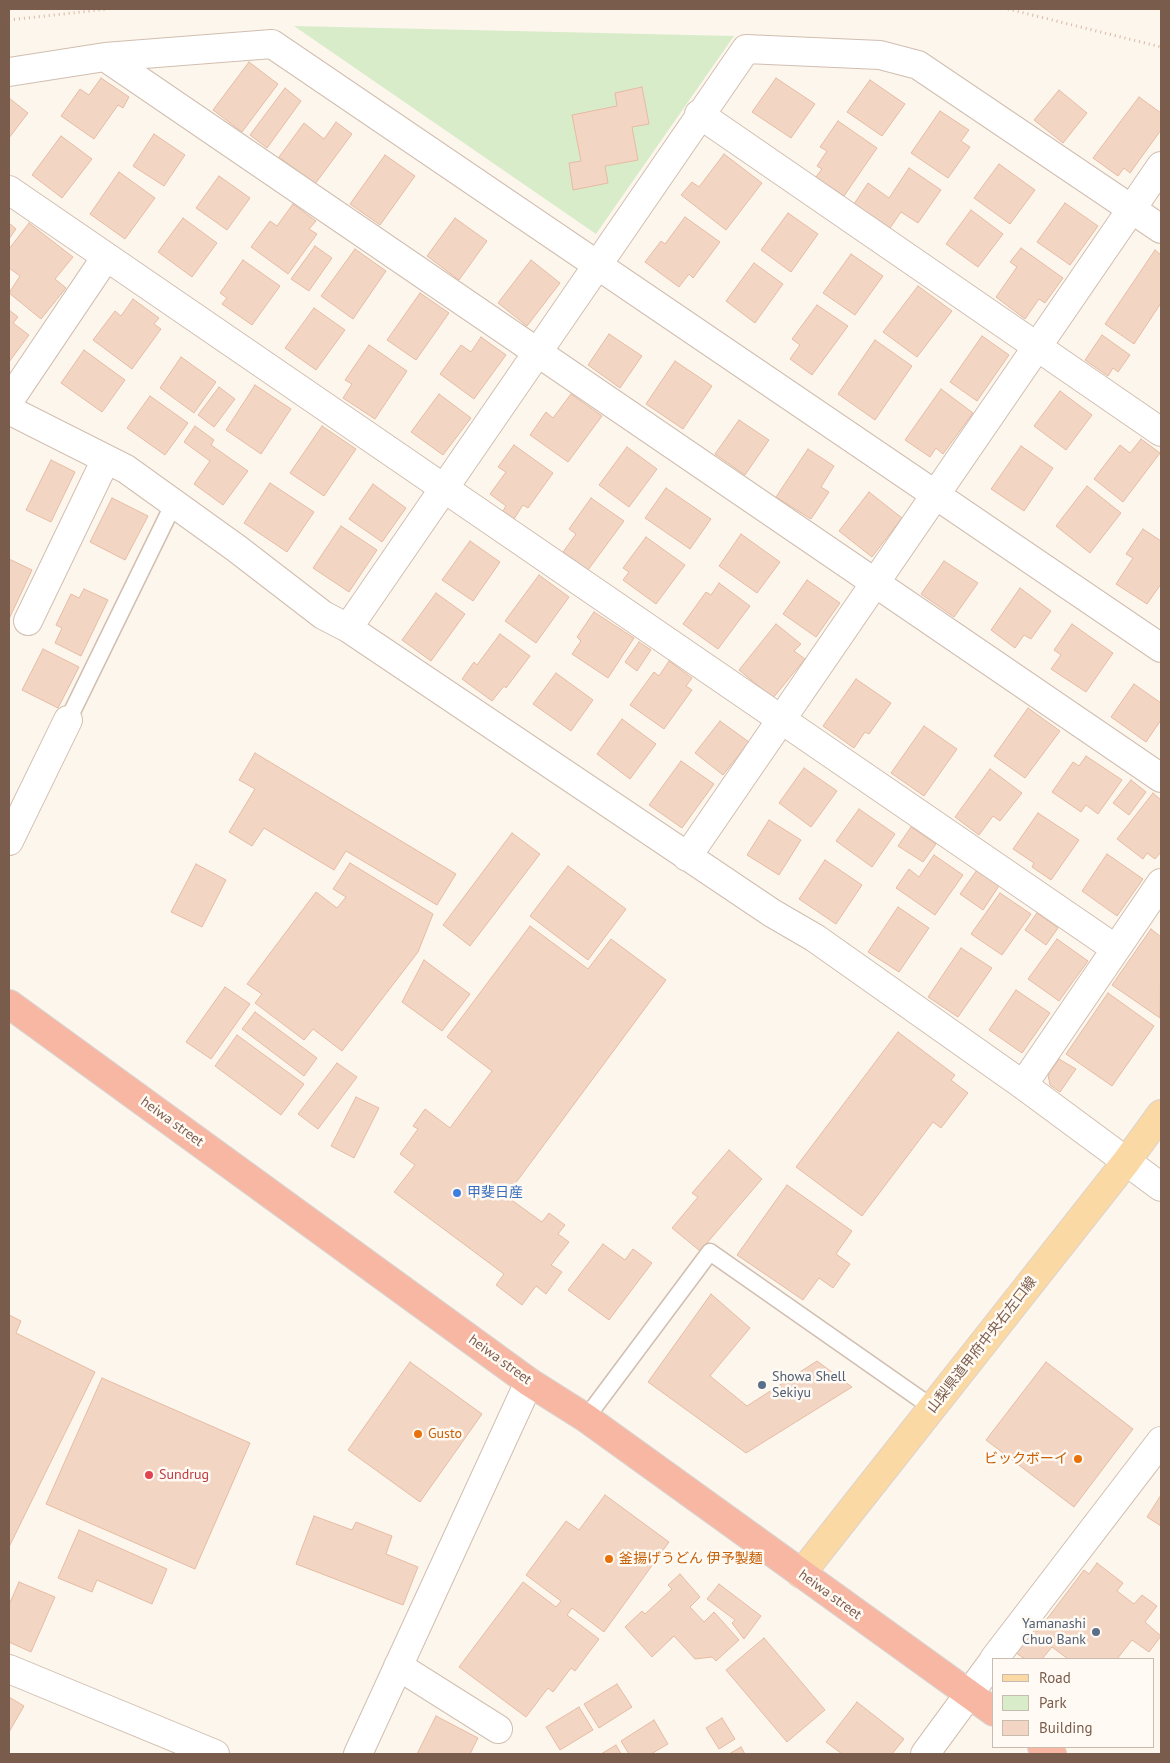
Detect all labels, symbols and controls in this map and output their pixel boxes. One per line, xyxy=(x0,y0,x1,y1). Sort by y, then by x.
street label: heiwa street xyxy=(137,1094,207,1150)
place label: 甲斐日産 xyxy=(467,1185,523,1201)
marker: 甲斐日産 xyxy=(451,1187,463,1199)
street label: 山梨県道甲府中央右左口線 xyxy=(924,1274,1040,1416)
street label: heiwa street xyxy=(465,1332,535,1388)
place label: Showa Shell Sekiyu xyxy=(772,1369,846,1401)
marker: Showa Shell Sekiyu xyxy=(756,1379,768,1391)
place label: Gusto xyxy=(428,1426,462,1442)
marker: Gusto xyxy=(412,1428,424,1440)
place label: ビックボーイ xyxy=(984,1451,1068,1467)
marker: ビックボーイ xyxy=(1072,1453,1084,1465)
place label: Sundrug xyxy=(159,1467,209,1483)
marker: Sundrug xyxy=(143,1469,155,1481)
place label: 釜揚げうどん 伊予製麺 xyxy=(619,1551,763,1567)
marker: 釜揚げうどん 伊予製麺 xyxy=(603,1553,615,1565)
street label: heiwa street xyxy=(795,1567,865,1623)
place label: Yamanashi Chuo Bank xyxy=(1022,1616,1086,1648)
marker: Yamanashi Chuo Bank xyxy=(1090,1626,1102,1638)
legend xyxy=(992,1658,1155,1748)
text: Road xyxy=(1039,1668,1071,1687)
text: Park xyxy=(1039,1693,1067,1712)
text: Building xyxy=(1039,1718,1093,1737)

